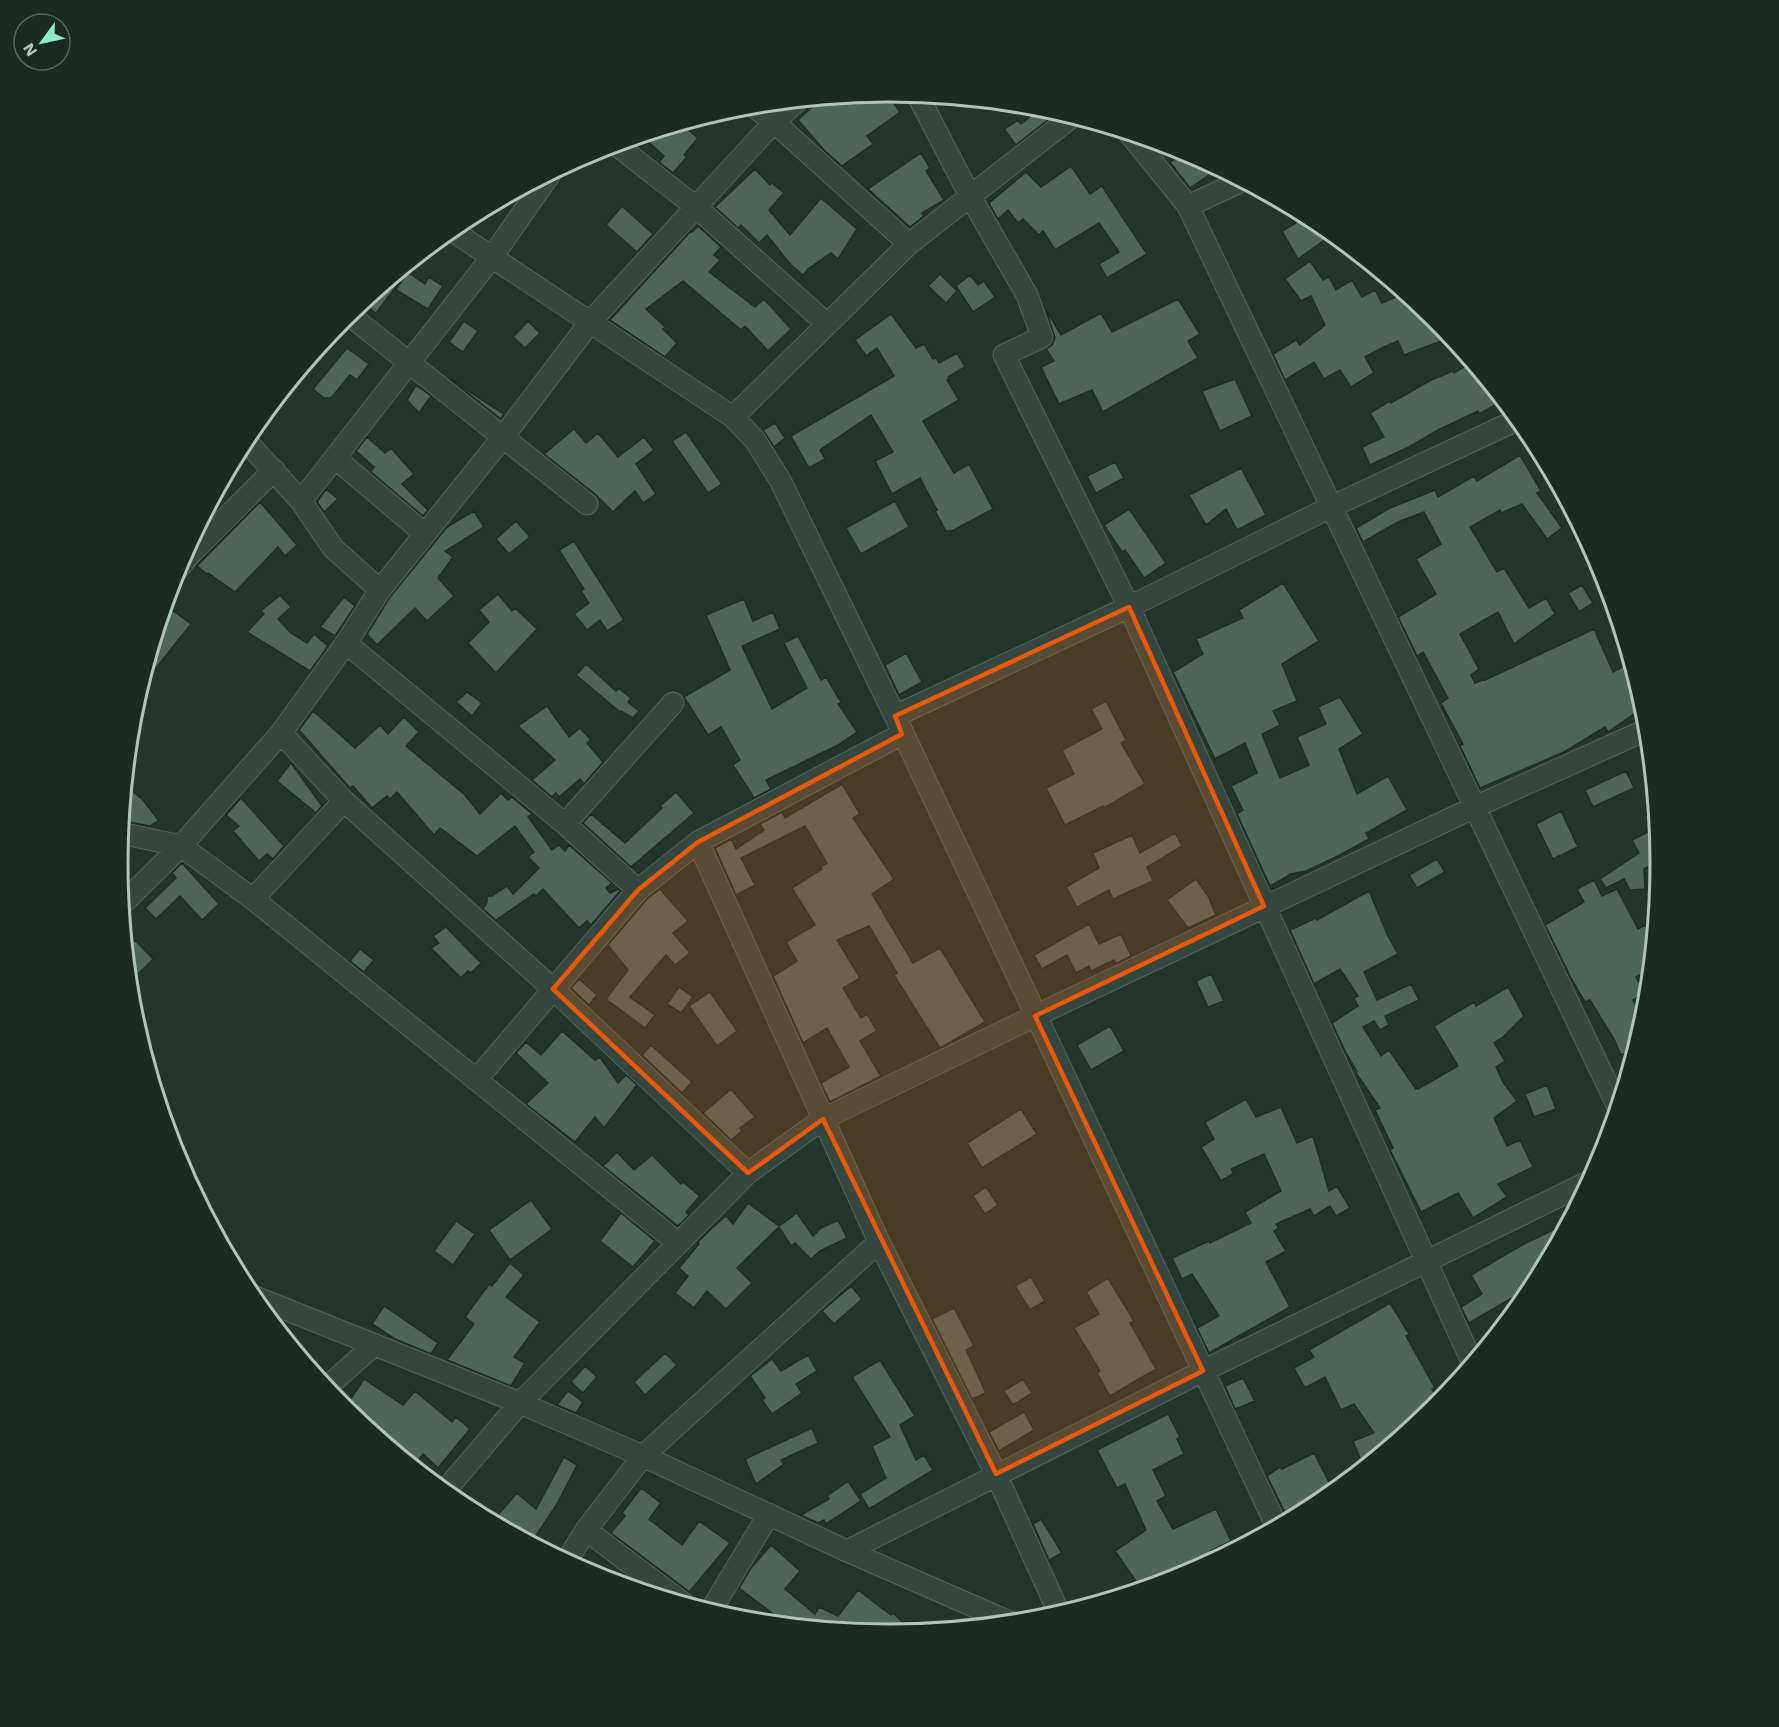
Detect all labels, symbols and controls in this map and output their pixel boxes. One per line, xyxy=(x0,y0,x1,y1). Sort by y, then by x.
north arrow xyxy=(12,12,72,72)
text: N xyxy=(19,40,41,60)

